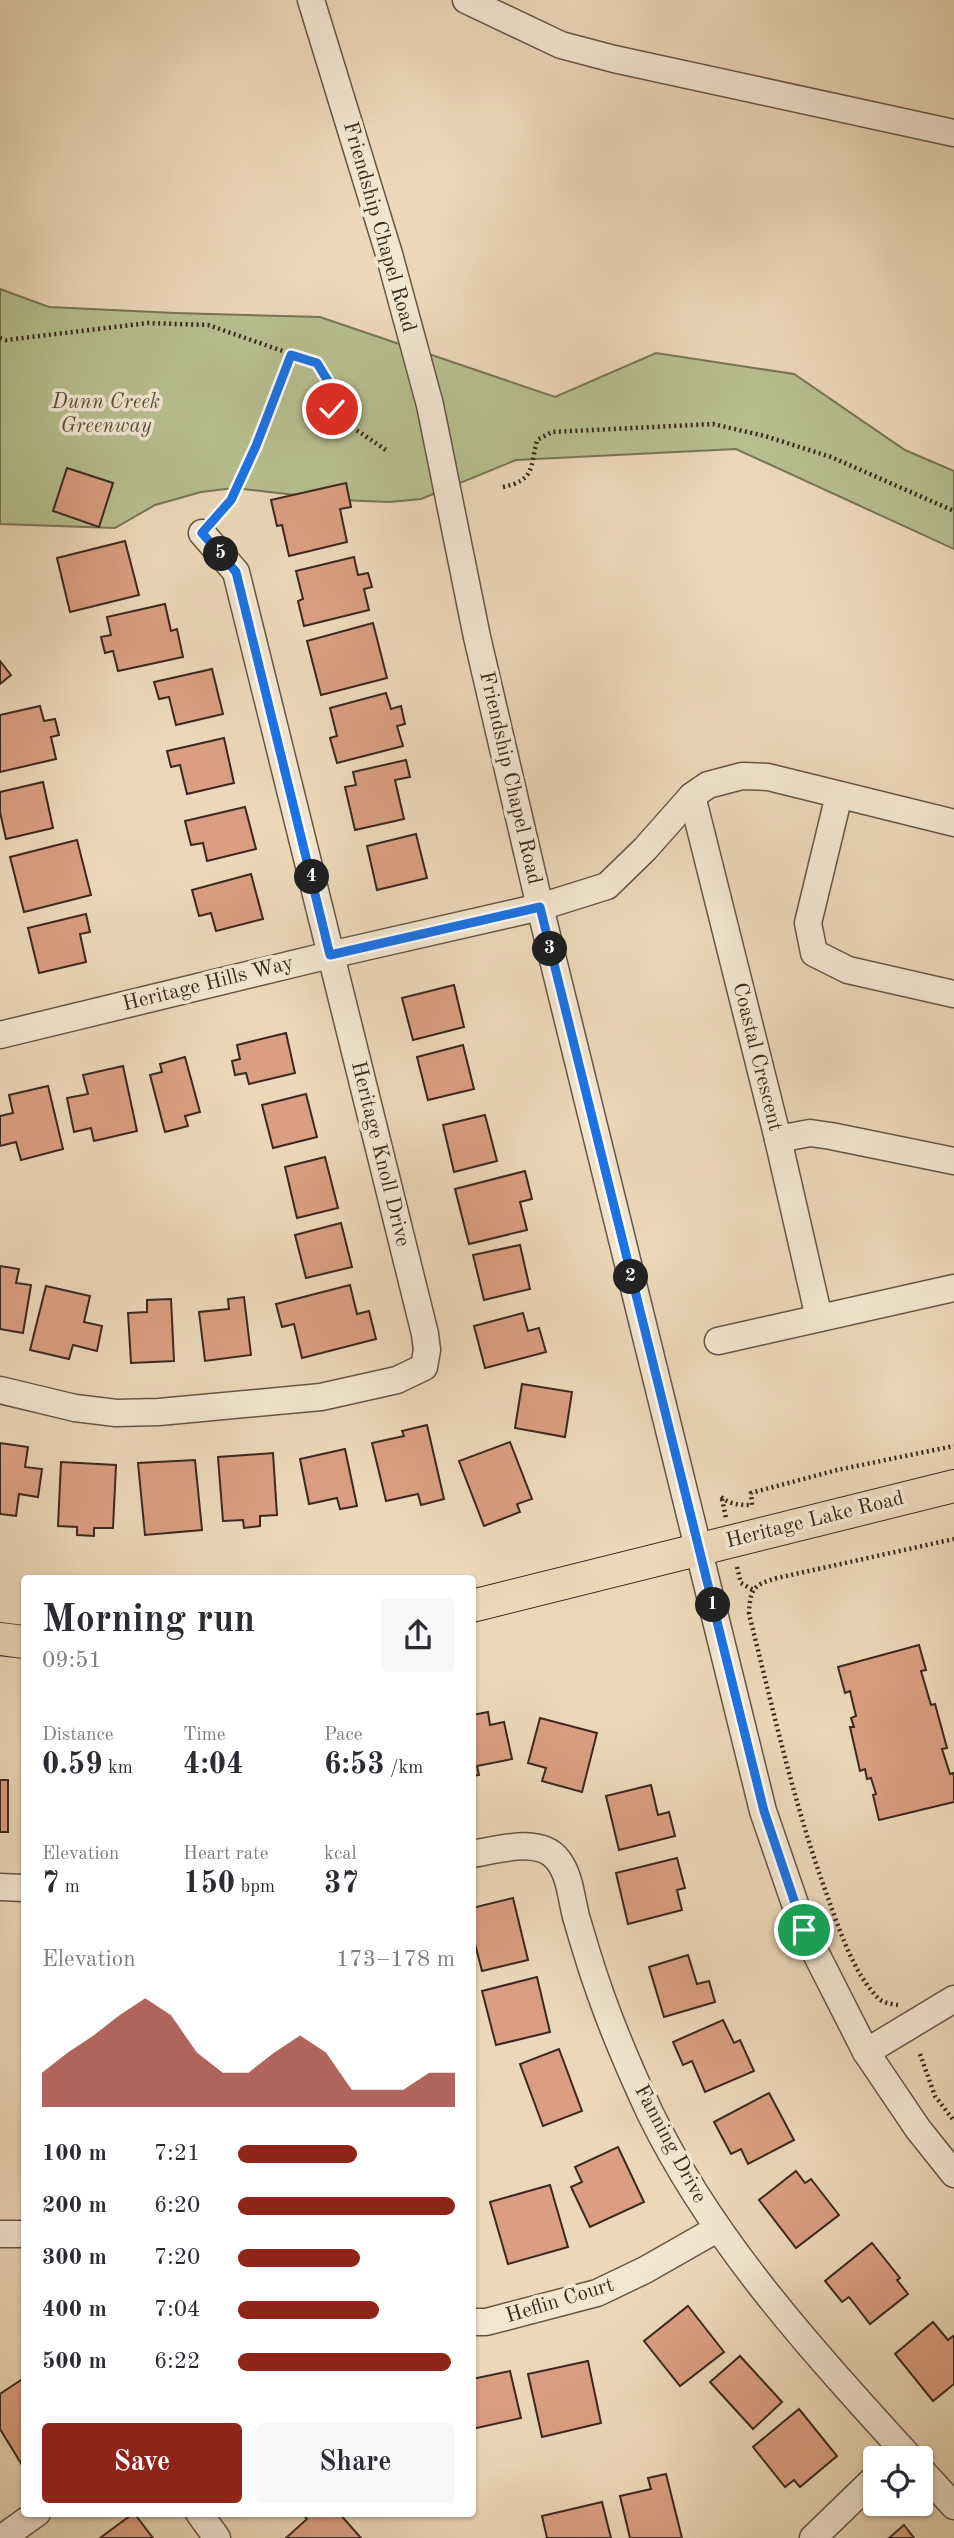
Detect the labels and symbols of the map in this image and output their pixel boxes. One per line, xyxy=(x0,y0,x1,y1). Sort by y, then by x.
street label: Friendship Chapel Road xyxy=(339,119,419,335)
pin xyxy=(302,379,362,439)
park label: Dunn Creek Greenway xyxy=(51,392,160,437)
pin: 5 xyxy=(204,536,238,572)
street label: Friendship Chapel Road xyxy=(475,669,545,887)
pin: 4 xyxy=(294,860,330,894)
pin: 3 xyxy=(532,932,568,967)
street label: Heritage Hills Way xyxy=(120,953,296,1015)
street label: Coastal Crescent xyxy=(728,981,786,1133)
street label: Heritage Knoll Drive xyxy=(347,1059,413,1249)
pin: 2 xyxy=(614,1260,648,1294)
street label: Heritage Lake Road xyxy=(724,1488,906,1552)
pin: 1 xyxy=(696,1588,730,1622)
pin xyxy=(774,1900,834,1960)
street label: Fanning Drive xyxy=(630,2081,710,2207)
street label: Heflin Court xyxy=(503,2275,617,2327)

